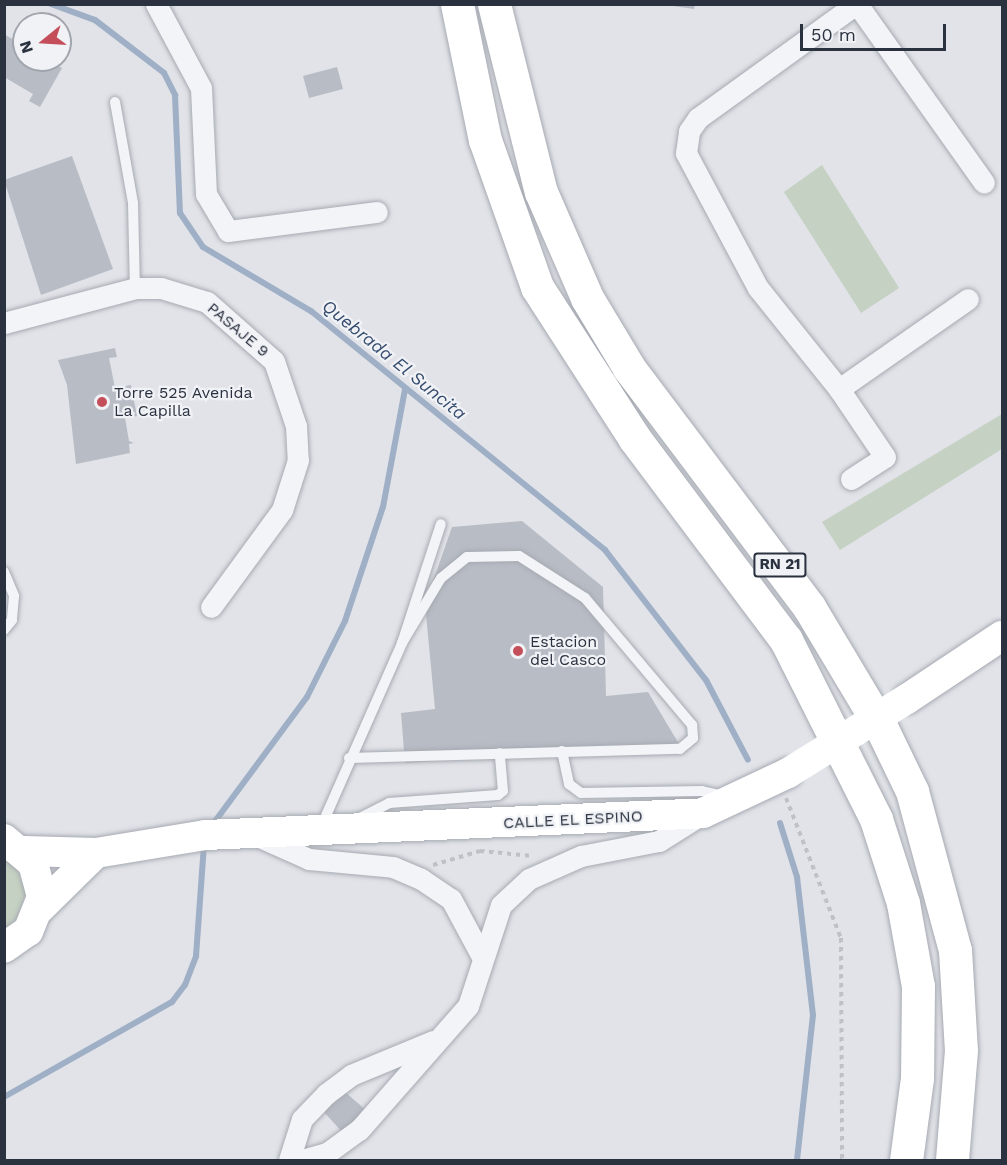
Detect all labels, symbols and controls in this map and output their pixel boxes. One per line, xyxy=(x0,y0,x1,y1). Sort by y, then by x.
north arrow xyxy=(12,12,72,72)
scale bar xyxy=(803,12,948,50)
text: 50 m xyxy=(811,24,856,45)
text: N xyxy=(15,39,37,56)
water label: Quebrada El Suncita xyxy=(317,295,471,425)
street label: PASAJE 9 xyxy=(203,299,273,361)
place label: Torre 525 Avenida La Capilla xyxy=(114,383,253,421)
marker: Torre 525 Avenida La Capilla xyxy=(95,395,109,409)
road number: RN 21 xyxy=(753,553,807,577)
place label: Estacion del Casco xyxy=(530,632,607,670)
marker: Estacion del Casco xyxy=(511,644,525,658)
street label: CALLE EL ESPINO xyxy=(502,807,644,833)

